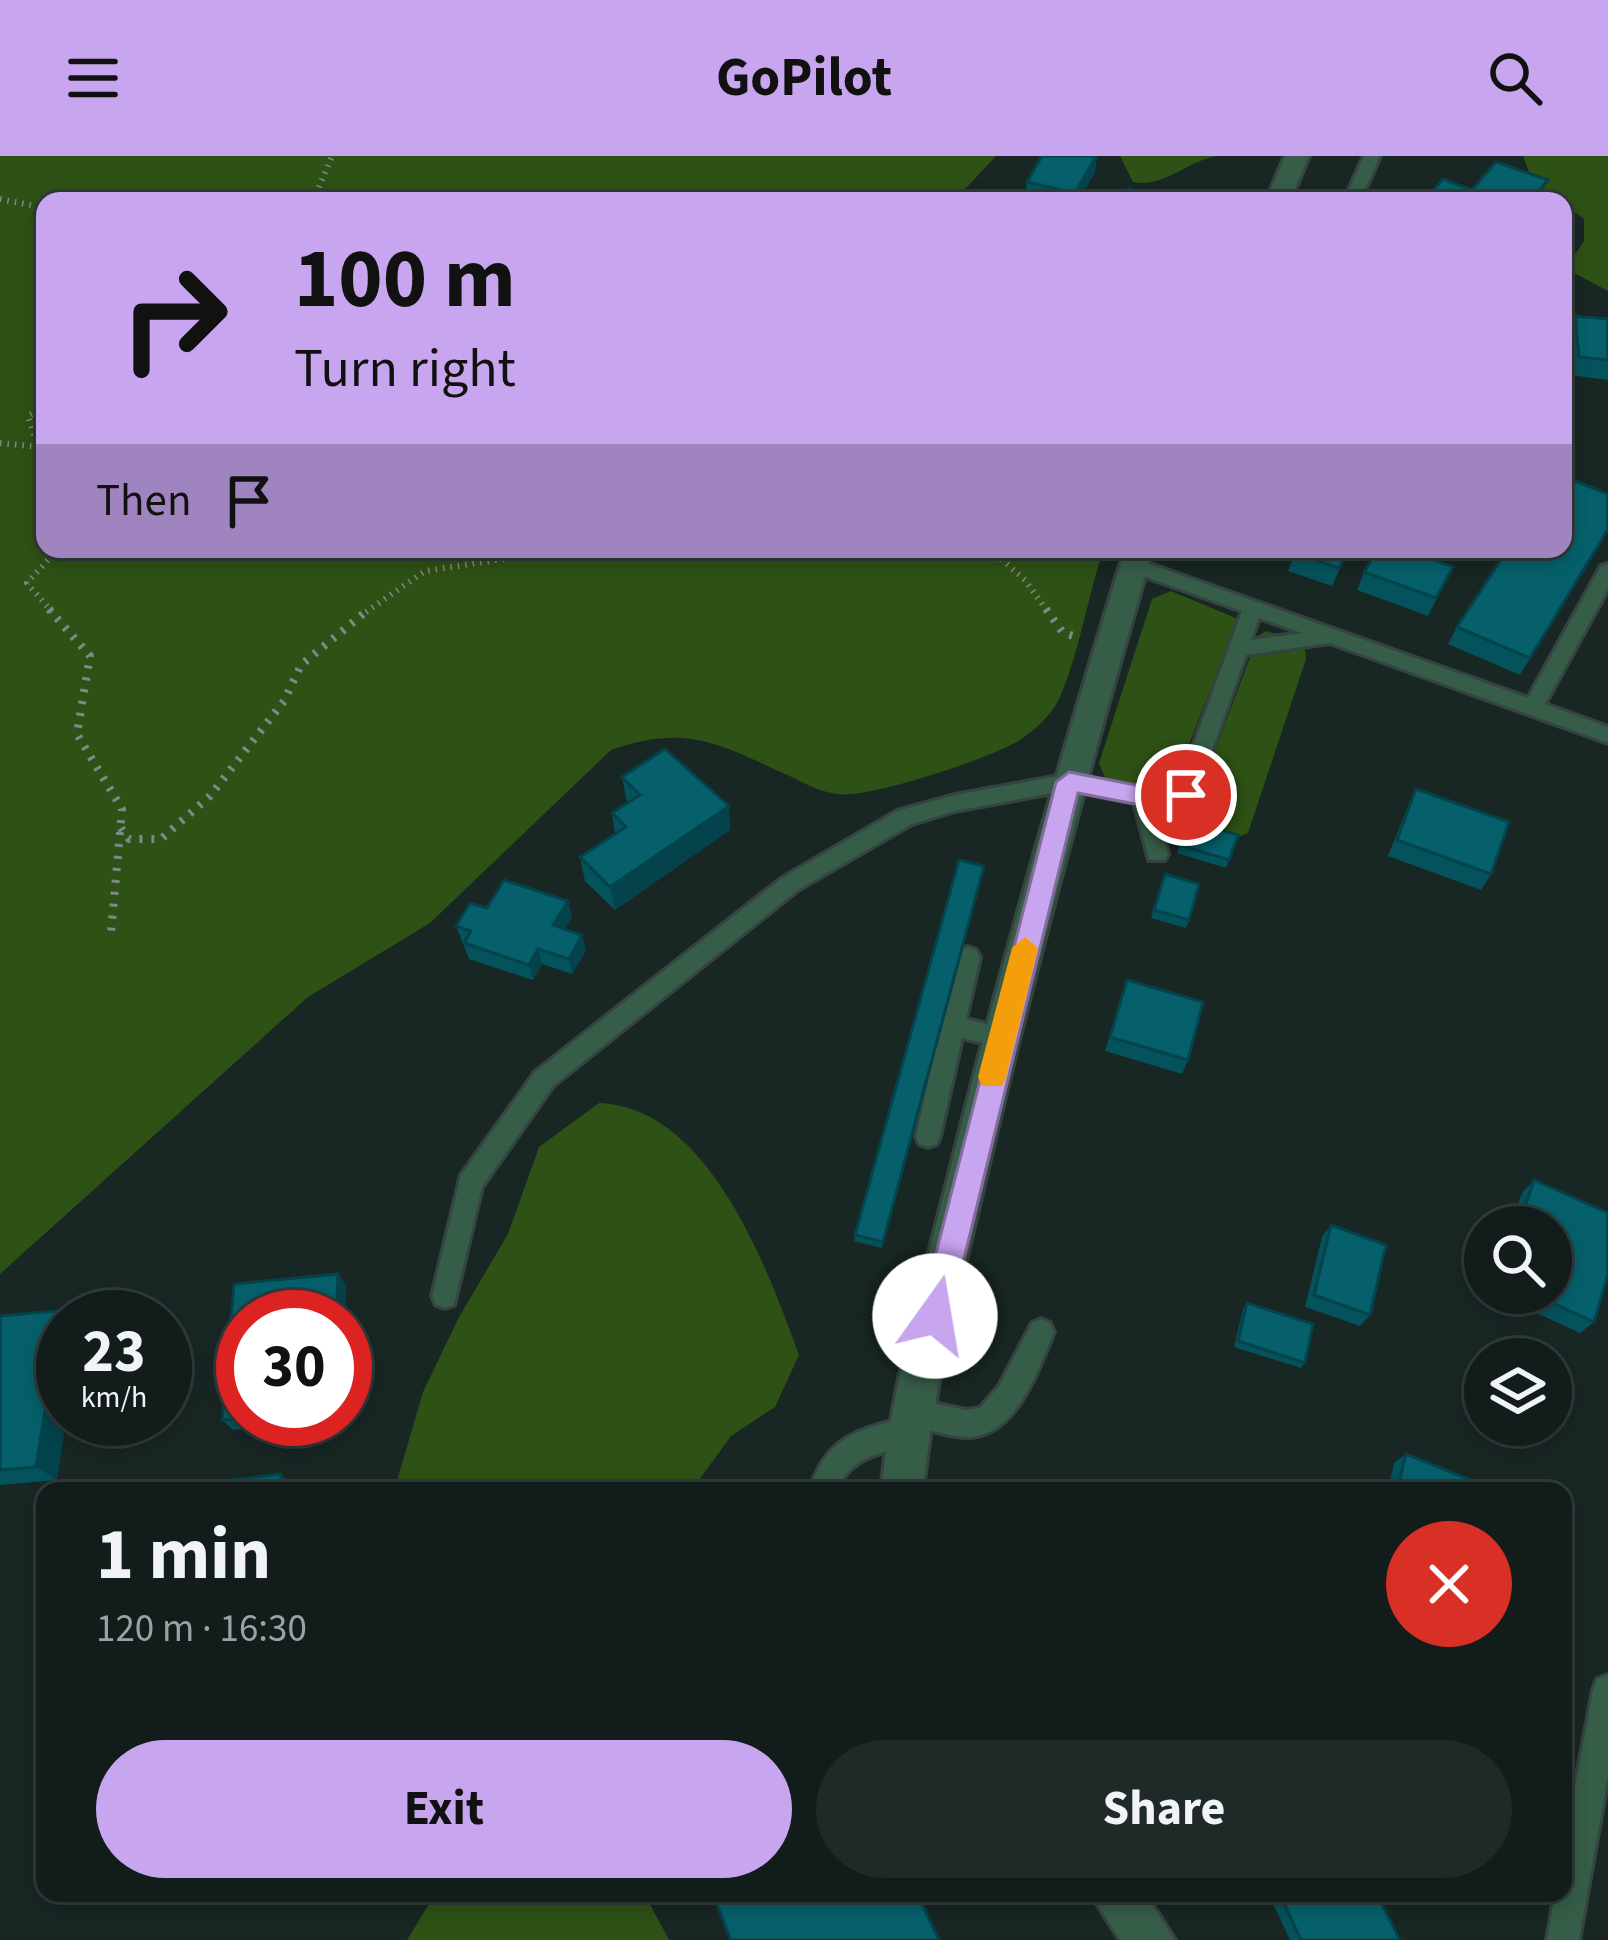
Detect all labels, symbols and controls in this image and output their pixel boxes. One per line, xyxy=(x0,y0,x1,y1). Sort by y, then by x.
text: GoPilot xyxy=(716,40,892,117)
icon: menu xyxy=(60,45,126,111)
icon: search xyxy=(1482,45,1548,111)
text: 100 m xyxy=(294,220,516,340)
icon: right xyxy=(96,240,252,396)
text: Turn right xyxy=(294,331,516,408)
icon: arrive xyxy=(216,468,282,534)
text: Then xyxy=(96,469,192,533)
pin xyxy=(1135,744,1237,846)
icon: arrive xyxy=(1153,762,1219,828)
map controls xyxy=(1464,1206,1572,1446)
button: search xyxy=(1464,1206,1572,1314)
position arrow xyxy=(872,1253,998,1379)
speed limit sign: 30 xyxy=(216,1290,372,1446)
text: 23 xyxy=(82,1310,146,1395)
button: layers xyxy=(1464,1338,1572,1446)
text: km/h xyxy=(81,1376,147,1419)
text: 1 min xyxy=(96,1504,271,1607)
button: close xyxy=(1386,1521,1512,1647)
text: 120 m · 16:30 xyxy=(96,1601,307,1657)
button: Exit xyxy=(96,1740,792,1878)
button: Share xyxy=(816,1740,1512,1878)

